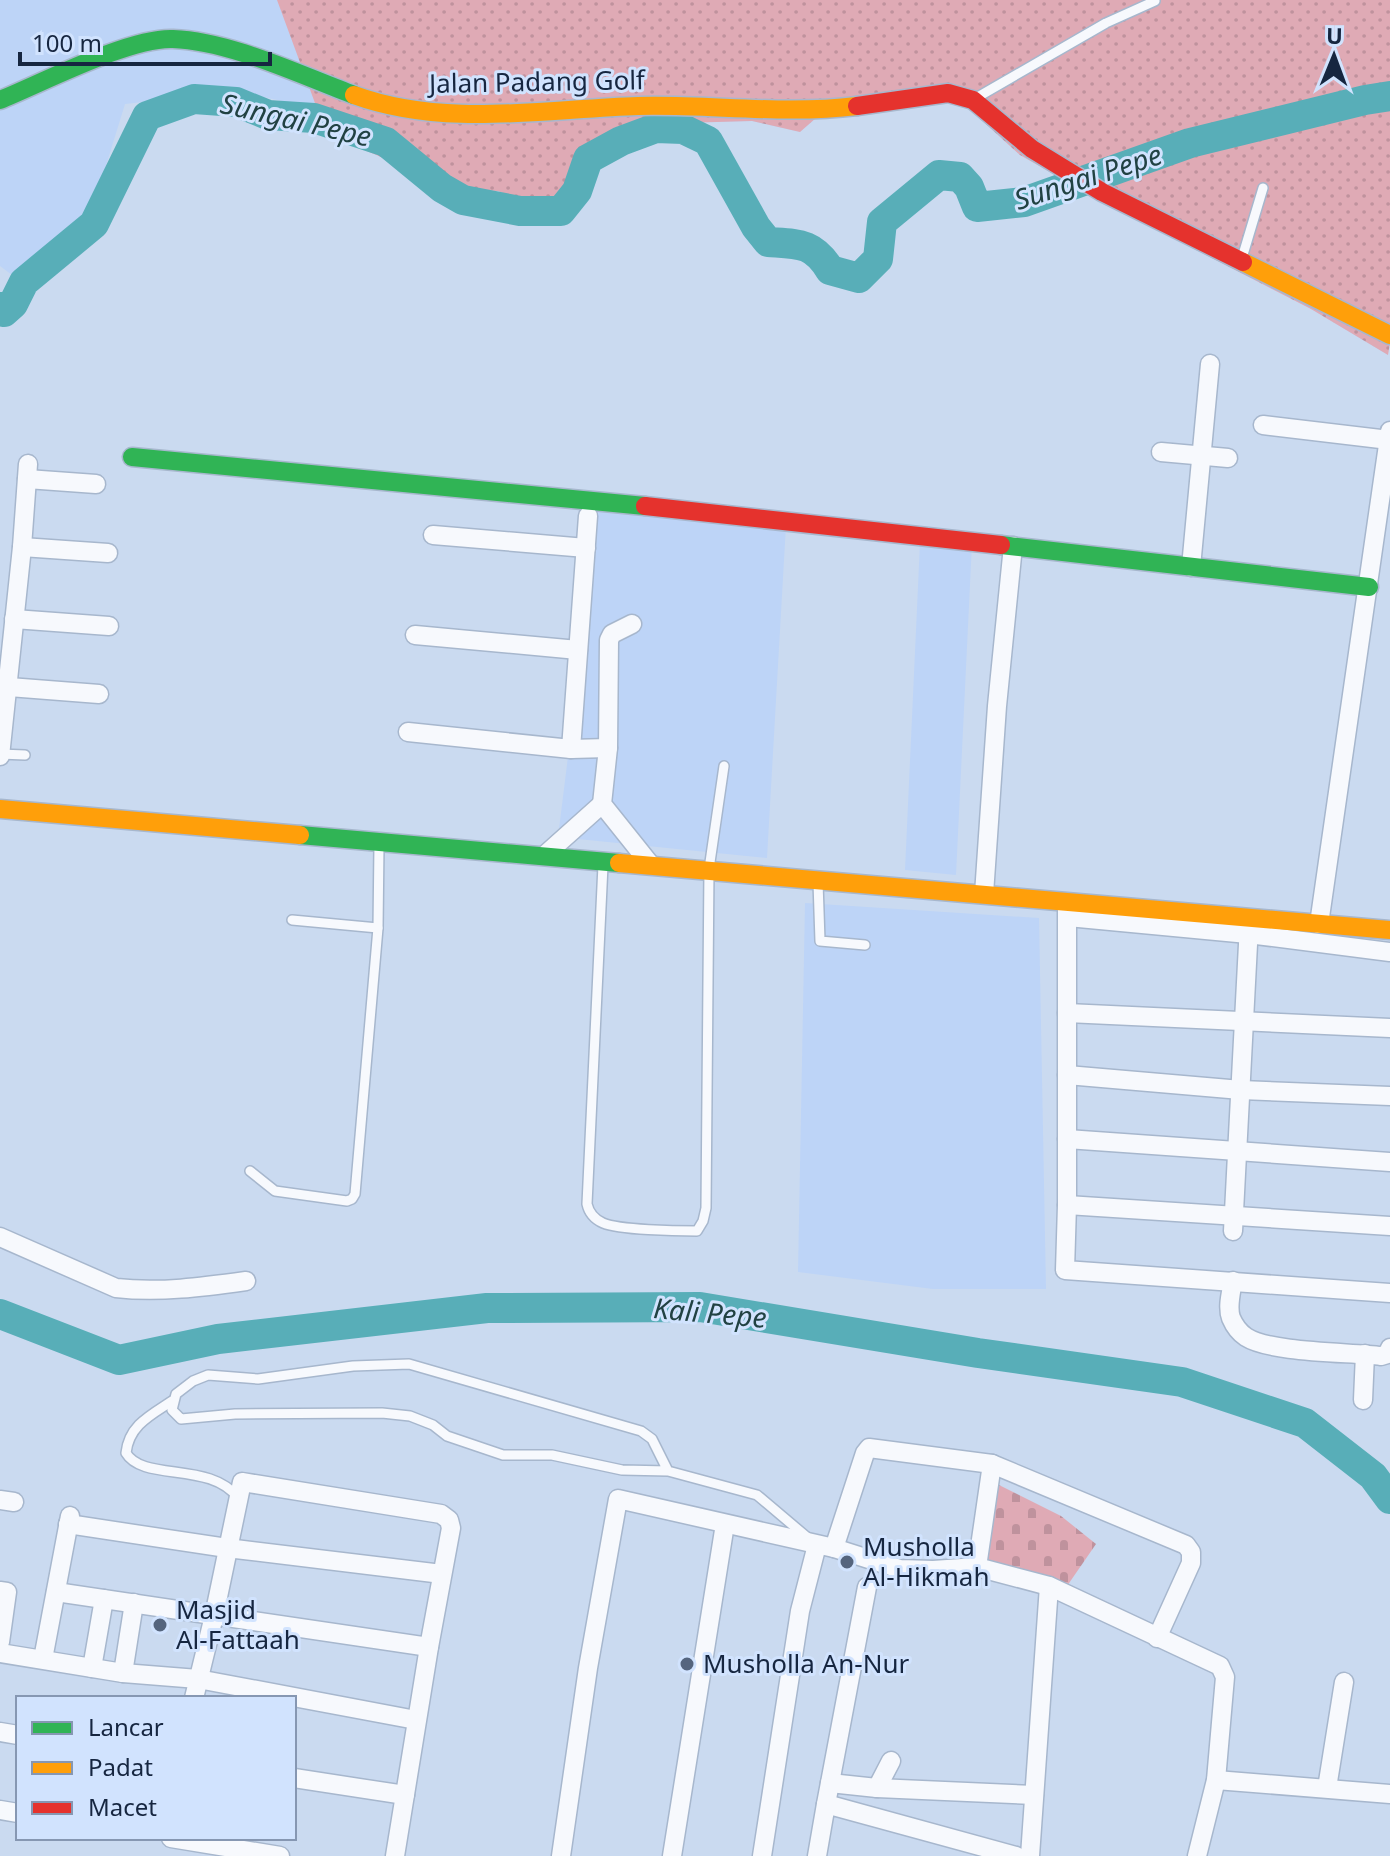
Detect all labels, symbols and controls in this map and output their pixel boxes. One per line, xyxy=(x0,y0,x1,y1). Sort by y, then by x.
scale bar xyxy=(20,16,270,66)
north arrow xyxy=(1294,16,1374,96)
text: U xyxy=(1326,20,1343,50)
text: 100 m xyxy=(32,26,102,59)
street label: Jalan Padang Golf xyxy=(426,61,647,101)
water label: Sungai Pepe xyxy=(217,83,375,155)
water label: Sungai Pepe xyxy=(1009,134,1166,218)
water label: Kali Pepe xyxy=(652,1288,768,1336)
place label: Musholla Al-Hikmah xyxy=(863,1528,990,1594)
marker: Musholla Al-Hikmah xyxy=(838,1553,856,1571)
place label: Masjid Al-Fattaah xyxy=(176,1591,300,1657)
marker: Masjid Al-Fattaah xyxy=(151,1616,169,1634)
place label: Musholla An-Nur xyxy=(703,1645,910,1681)
marker: Musholla An-Nur xyxy=(678,1655,696,1673)
legend xyxy=(16,1696,296,1840)
text: Lancar xyxy=(88,1710,164,1743)
text: Padat xyxy=(88,1750,153,1783)
text: Macet xyxy=(88,1790,157,1823)

